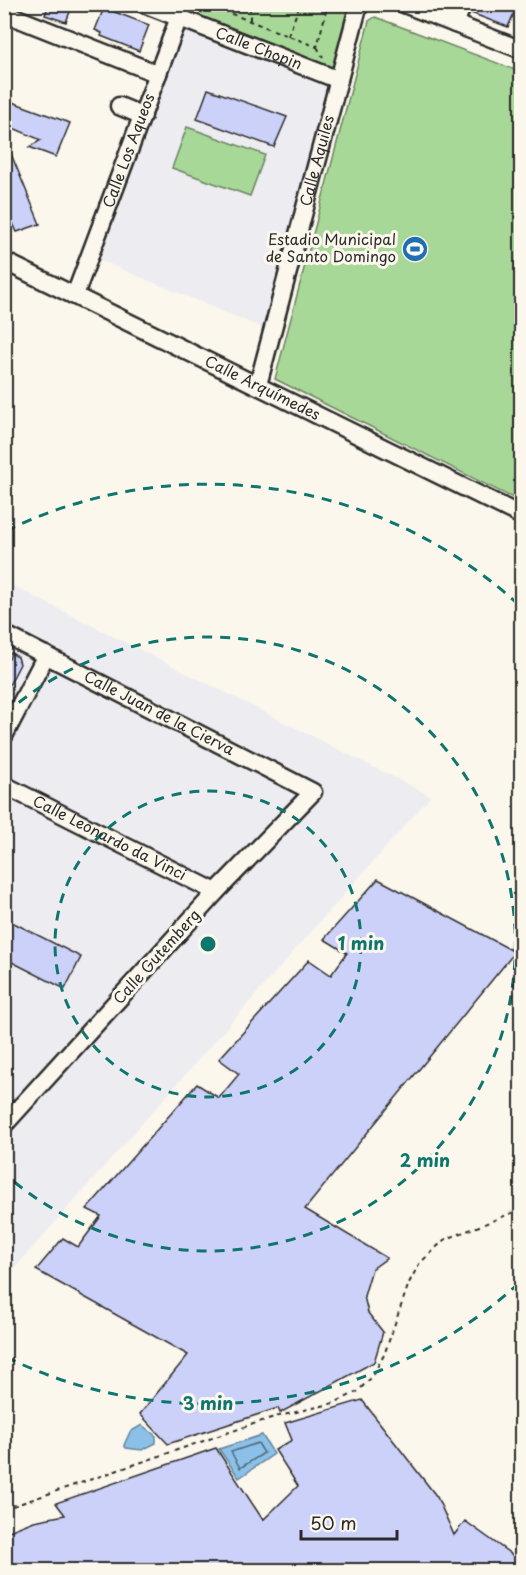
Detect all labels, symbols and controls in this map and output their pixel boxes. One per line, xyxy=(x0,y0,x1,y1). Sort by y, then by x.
street label: Calle Chopin xyxy=(212,20,306,75)
street label: Calle Los Aqueos xyxy=(96,90,160,211)
street label: Calle Aquiles xyxy=(293,112,339,208)
place label: Estadio Municipal de Santo Domingo xyxy=(266,227,396,267)
sports icon: Estadio Municipal de Santo Domingo xyxy=(400,234,430,264)
street label: Calle Arquímedes xyxy=(201,349,325,425)
street label: Calle Juan de la Cierva xyxy=(80,664,239,760)
street label: Calle Leonardo da Vinci xyxy=(29,788,191,885)
street label: Calle Gutemberg xyxy=(107,903,205,1009)
text: 1 min xyxy=(338,929,384,956)
centre of rings xyxy=(198,934,218,954)
text: 2 min xyxy=(400,1146,450,1173)
text: 3 min xyxy=(183,1389,233,1416)
scale bar xyxy=(301,1503,397,1541)
text: 50 m xyxy=(310,1509,357,1536)

